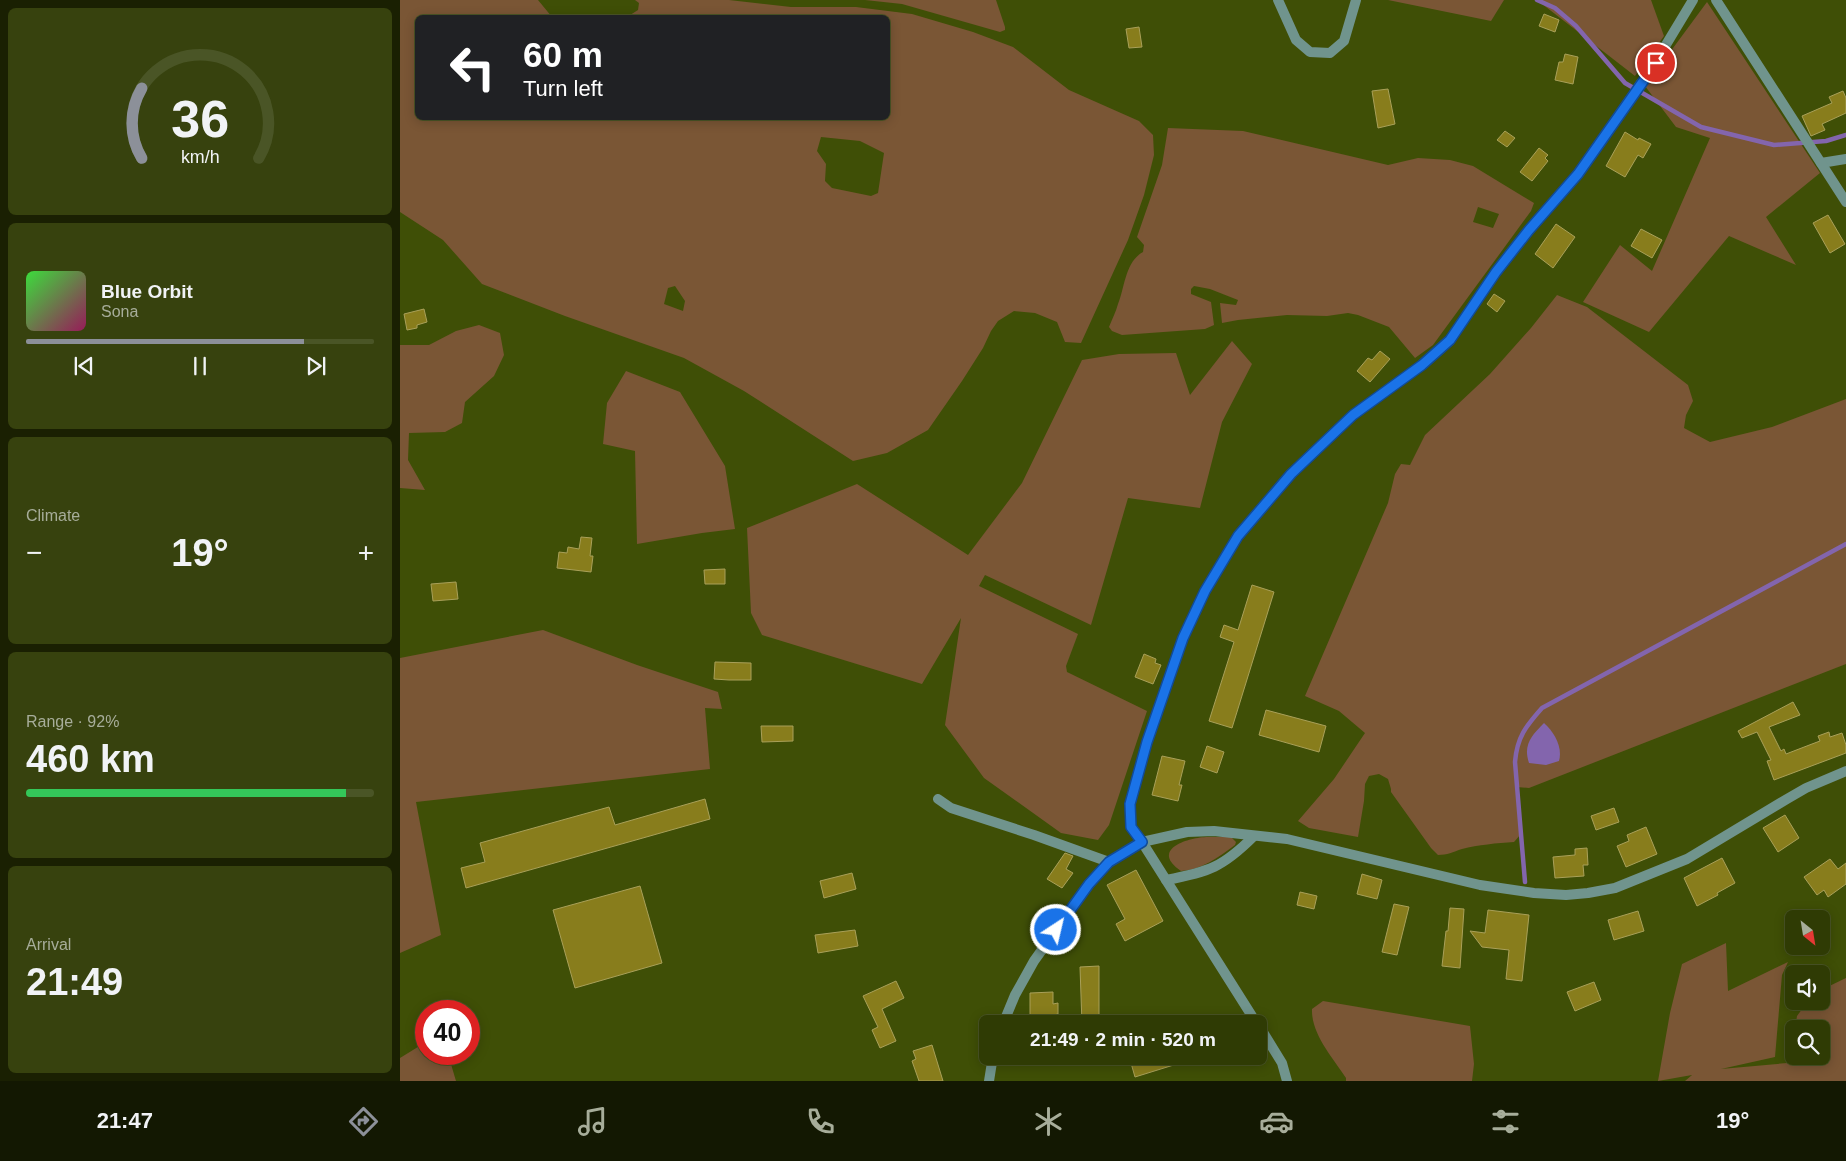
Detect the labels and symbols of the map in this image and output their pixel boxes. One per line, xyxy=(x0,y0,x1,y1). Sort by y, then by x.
pin xyxy=(1635,42,1677,84)
position arrow xyxy=(1029,903,1081,955)
north arrow xyxy=(1785,910,1830,955)
speed limit sign: 40 xyxy=(415,1000,480,1065)

